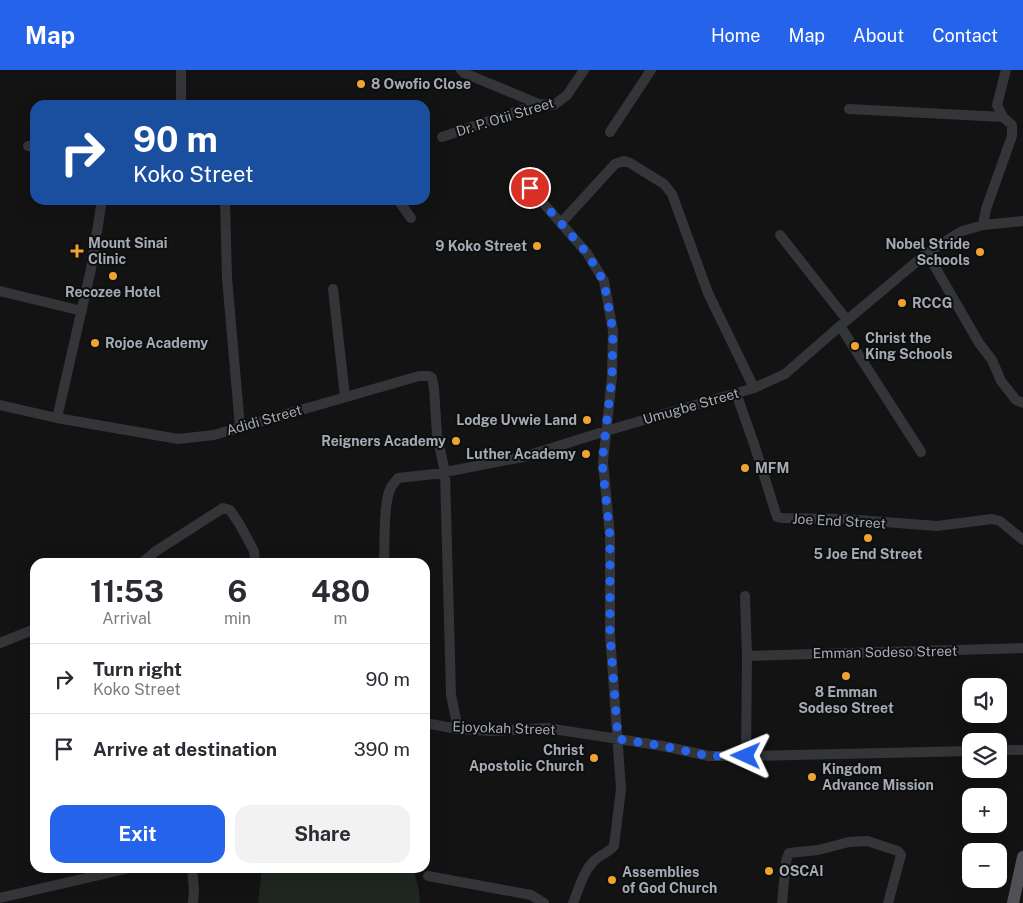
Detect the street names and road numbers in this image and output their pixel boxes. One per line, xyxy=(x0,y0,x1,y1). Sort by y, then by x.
street label: Dr. P. Otii Street xyxy=(454,95,556,139)
street label: Umugbe Street xyxy=(641,385,741,427)
street label: Adidi Street xyxy=(224,402,304,438)
street label: Joe End Street xyxy=(792,511,886,531)
street label: Emman Sodeso Street xyxy=(813,643,957,661)
street label: Ejoyokah Street xyxy=(452,718,556,738)

